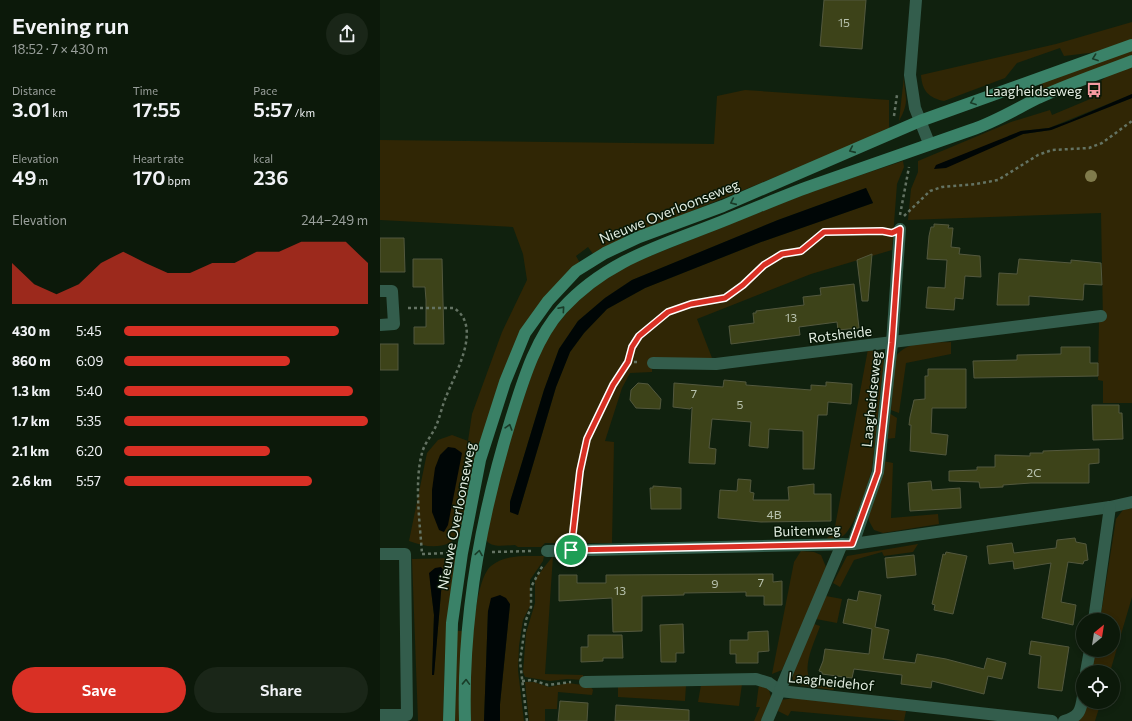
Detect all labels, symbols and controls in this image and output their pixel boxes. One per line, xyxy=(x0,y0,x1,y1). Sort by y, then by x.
text: Evening run xyxy=(12,12,129,39)
button: share xyxy=(326,13,368,55)
house number: 15 xyxy=(838,15,850,29)
text: 18:52 · 7 × 430 m xyxy=(12,41,108,57)
one-way arrow xyxy=(1092,53,1099,61)
bus stop icon: Laagheidseweg xyxy=(1085,81,1103,99)
place label: Laagheidseweg xyxy=(985,82,1082,99)
text: Distance xyxy=(12,84,56,97)
text: Time xyxy=(133,84,158,97)
text: Pace xyxy=(253,84,277,97)
text: 3.01 xyxy=(12,97,50,121)
text: 17:55 xyxy=(133,97,181,121)
text: 5:57 xyxy=(253,97,292,121)
one-way arrow xyxy=(970,98,977,106)
text: km xyxy=(50,106,68,119)
text: /km xyxy=(292,106,315,119)
one-way arrow xyxy=(849,145,857,153)
text: Elevation xyxy=(12,152,58,165)
text: Heart rate xyxy=(133,152,184,165)
text: kcal xyxy=(253,152,273,165)
text: 49 xyxy=(12,165,36,189)
text: 170 xyxy=(133,165,166,189)
text: 236 xyxy=(253,165,288,189)
text: m xyxy=(36,174,48,187)
text: bpm xyxy=(166,174,190,187)
street label: Nieuwe Overloonseweg xyxy=(596,175,742,247)
one-way arrow xyxy=(730,197,738,205)
text: Elevation xyxy=(12,212,67,228)
text: 244–249 m xyxy=(301,212,368,228)
one-way arrow xyxy=(558,307,565,314)
house number: 13 xyxy=(785,310,797,324)
street label: Rotsheide xyxy=(807,322,873,346)
text: 430 m xyxy=(12,323,50,339)
text: 5:45 xyxy=(76,323,102,339)
street label: Laagheidseweg xyxy=(857,350,885,448)
text: 860 m xyxy=(12,353,51,369)
text: 6:09 xyxy=(76,353,103,369)
text: 1.3 km xyxy=(12,383,50,399)
text: 5:40 xyxy=(76,383,103,399)
house number: 7 xyxy=(691,386,697,400)
house number: 5 xyxy=(737,397,744,411)
text: 1.7 km xyxy=(12,413,50,429)
text: 5:35 xyxy=(76,413,101,429)
one-way arrow xyxy=(504,423,513,430)
street label: Nieuwe Overloonseweg xyxy=(433,441,479,591)
text: 2.1 km xyxy=(12,443,49,459)
text: 6:20 xyxy=(76,443,103,459)
house number: 2C xyxy=(1027,465,1041,479)
text: 2.6 km xyxy=(12,473,52,489)
text: 5:57 xyxy=(76,473,101,489)
house number: 4B xyxy=(767,507,782,521)
street label: Buitenweg xyxy=(773,520,841,540)
pin xyxy=(554,533,588,567)
icon: arrive xyxy=(560,539,582,561)
one-way arrow xyxy=(474,550,483,556)
house number: 7 xyxy=(758,575,764,589)
house number: 9 xyxy=(711,576,719,590)
house number: 13 xyxy=(614,583,626,597)
north arrow xyxy=(1076,613,1120,657)
map controls xyxy=(1076,613,1120,709)
button: locate xyxy=(1076,665,1120,709)
button: Save xyxy=(12,667,186,713)
button: Share xyxy=(194,667,368,713)
street label: Laagheidehof xyxy=(787,668,875,694)
one-way arrow xyxy=(461,679,470,685)

